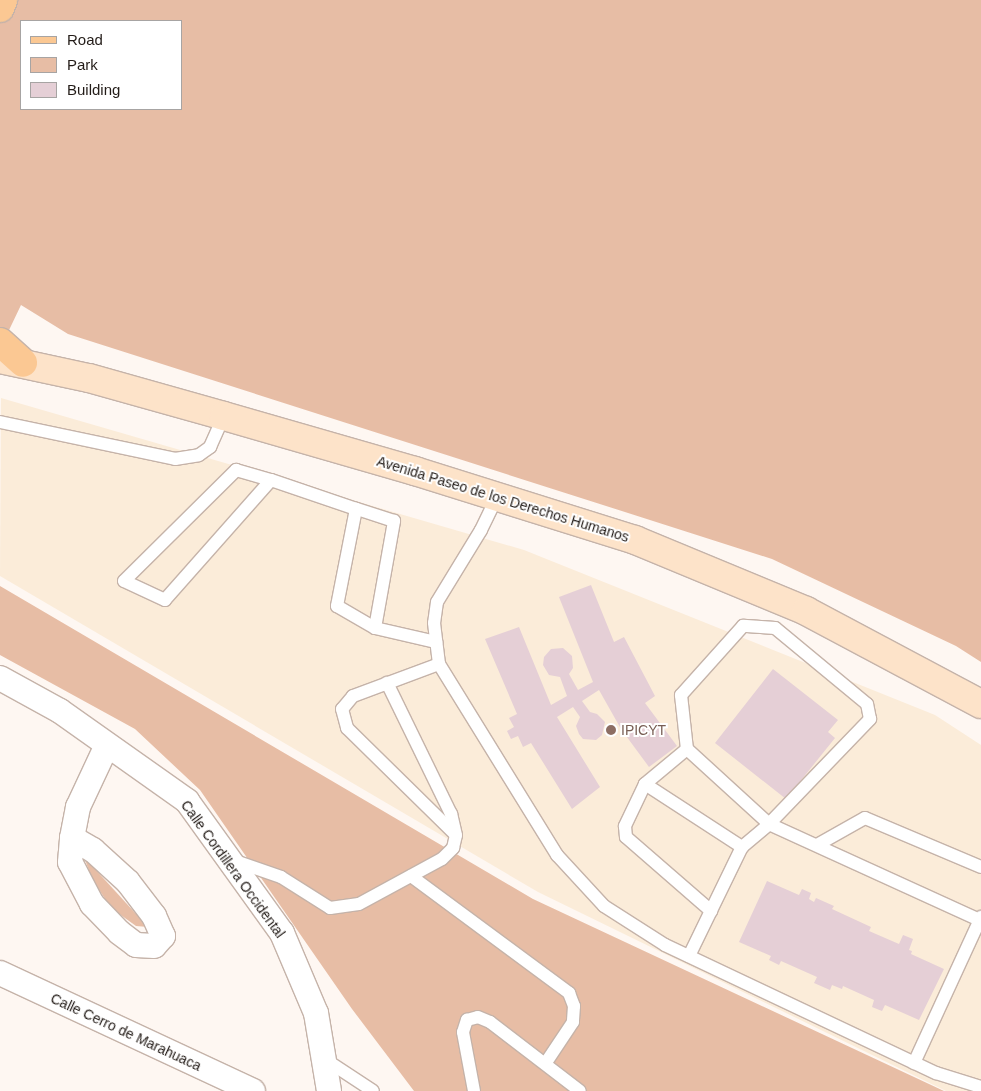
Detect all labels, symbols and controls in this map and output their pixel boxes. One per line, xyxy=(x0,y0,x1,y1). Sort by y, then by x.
legend xyxy=(20,20,182,110)
text: Road xyxy=(67,31,103,48)
text: Park xyxy=(67,56,98,73)
text: Building xyxy=(67,81,120,98)
street label: Avenida Paseo de los Derechos Humanos xyxy=(375,453,631,545)
place label: IPICYT xyxy=(621,722,666,738)
marker: IPICYT xyxy=(605,724,617,736)
street label: Calle Cordillera Occidental xyxy=(177,797,289,941)
street label: Calle Cerro de Marahuaca xyxy=(48,990,204,1074)

